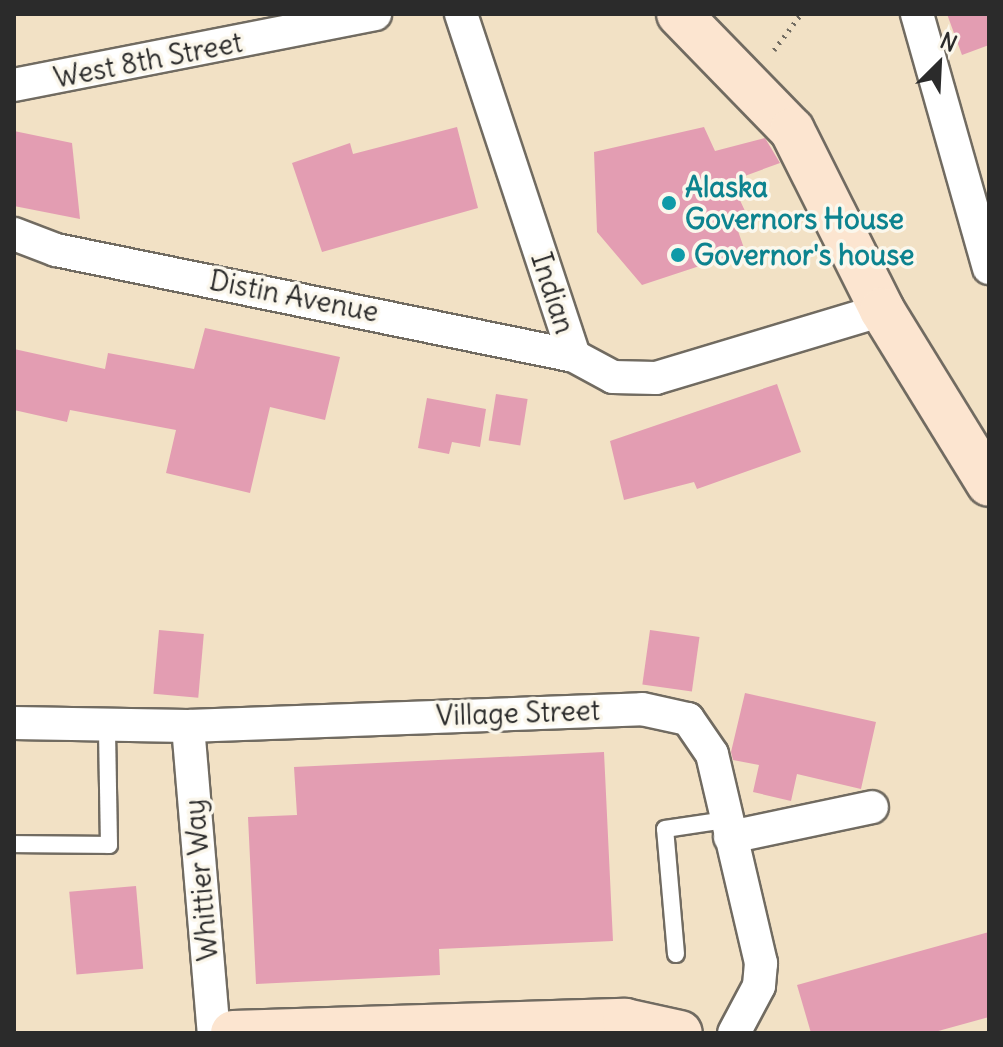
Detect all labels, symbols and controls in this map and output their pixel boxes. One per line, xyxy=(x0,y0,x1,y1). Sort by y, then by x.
north arrow xyxy=(899,24,979,104)
street label: West 8th Street xyxy=(51,25,245,95)
text: N xyxy=(936,26,961,58)
place label: Alaska Governors House xyxy=(685,170,904,236)
marker: Alaska Governors House xyxy=(660,194,678,212)
place label: Governor's house xyxy=(694,238,914,272)
marker: Governor's house xyxy=(669,246,687,264)
street label: Indian xyxy=(524,248,582,338)
street label: Distin Avenue xyxy=(207,263,381,329)
street label: Village Street xyxy=(435,693,601,733)
street label: Whittier Way xyxy=(177,798,225,962)

